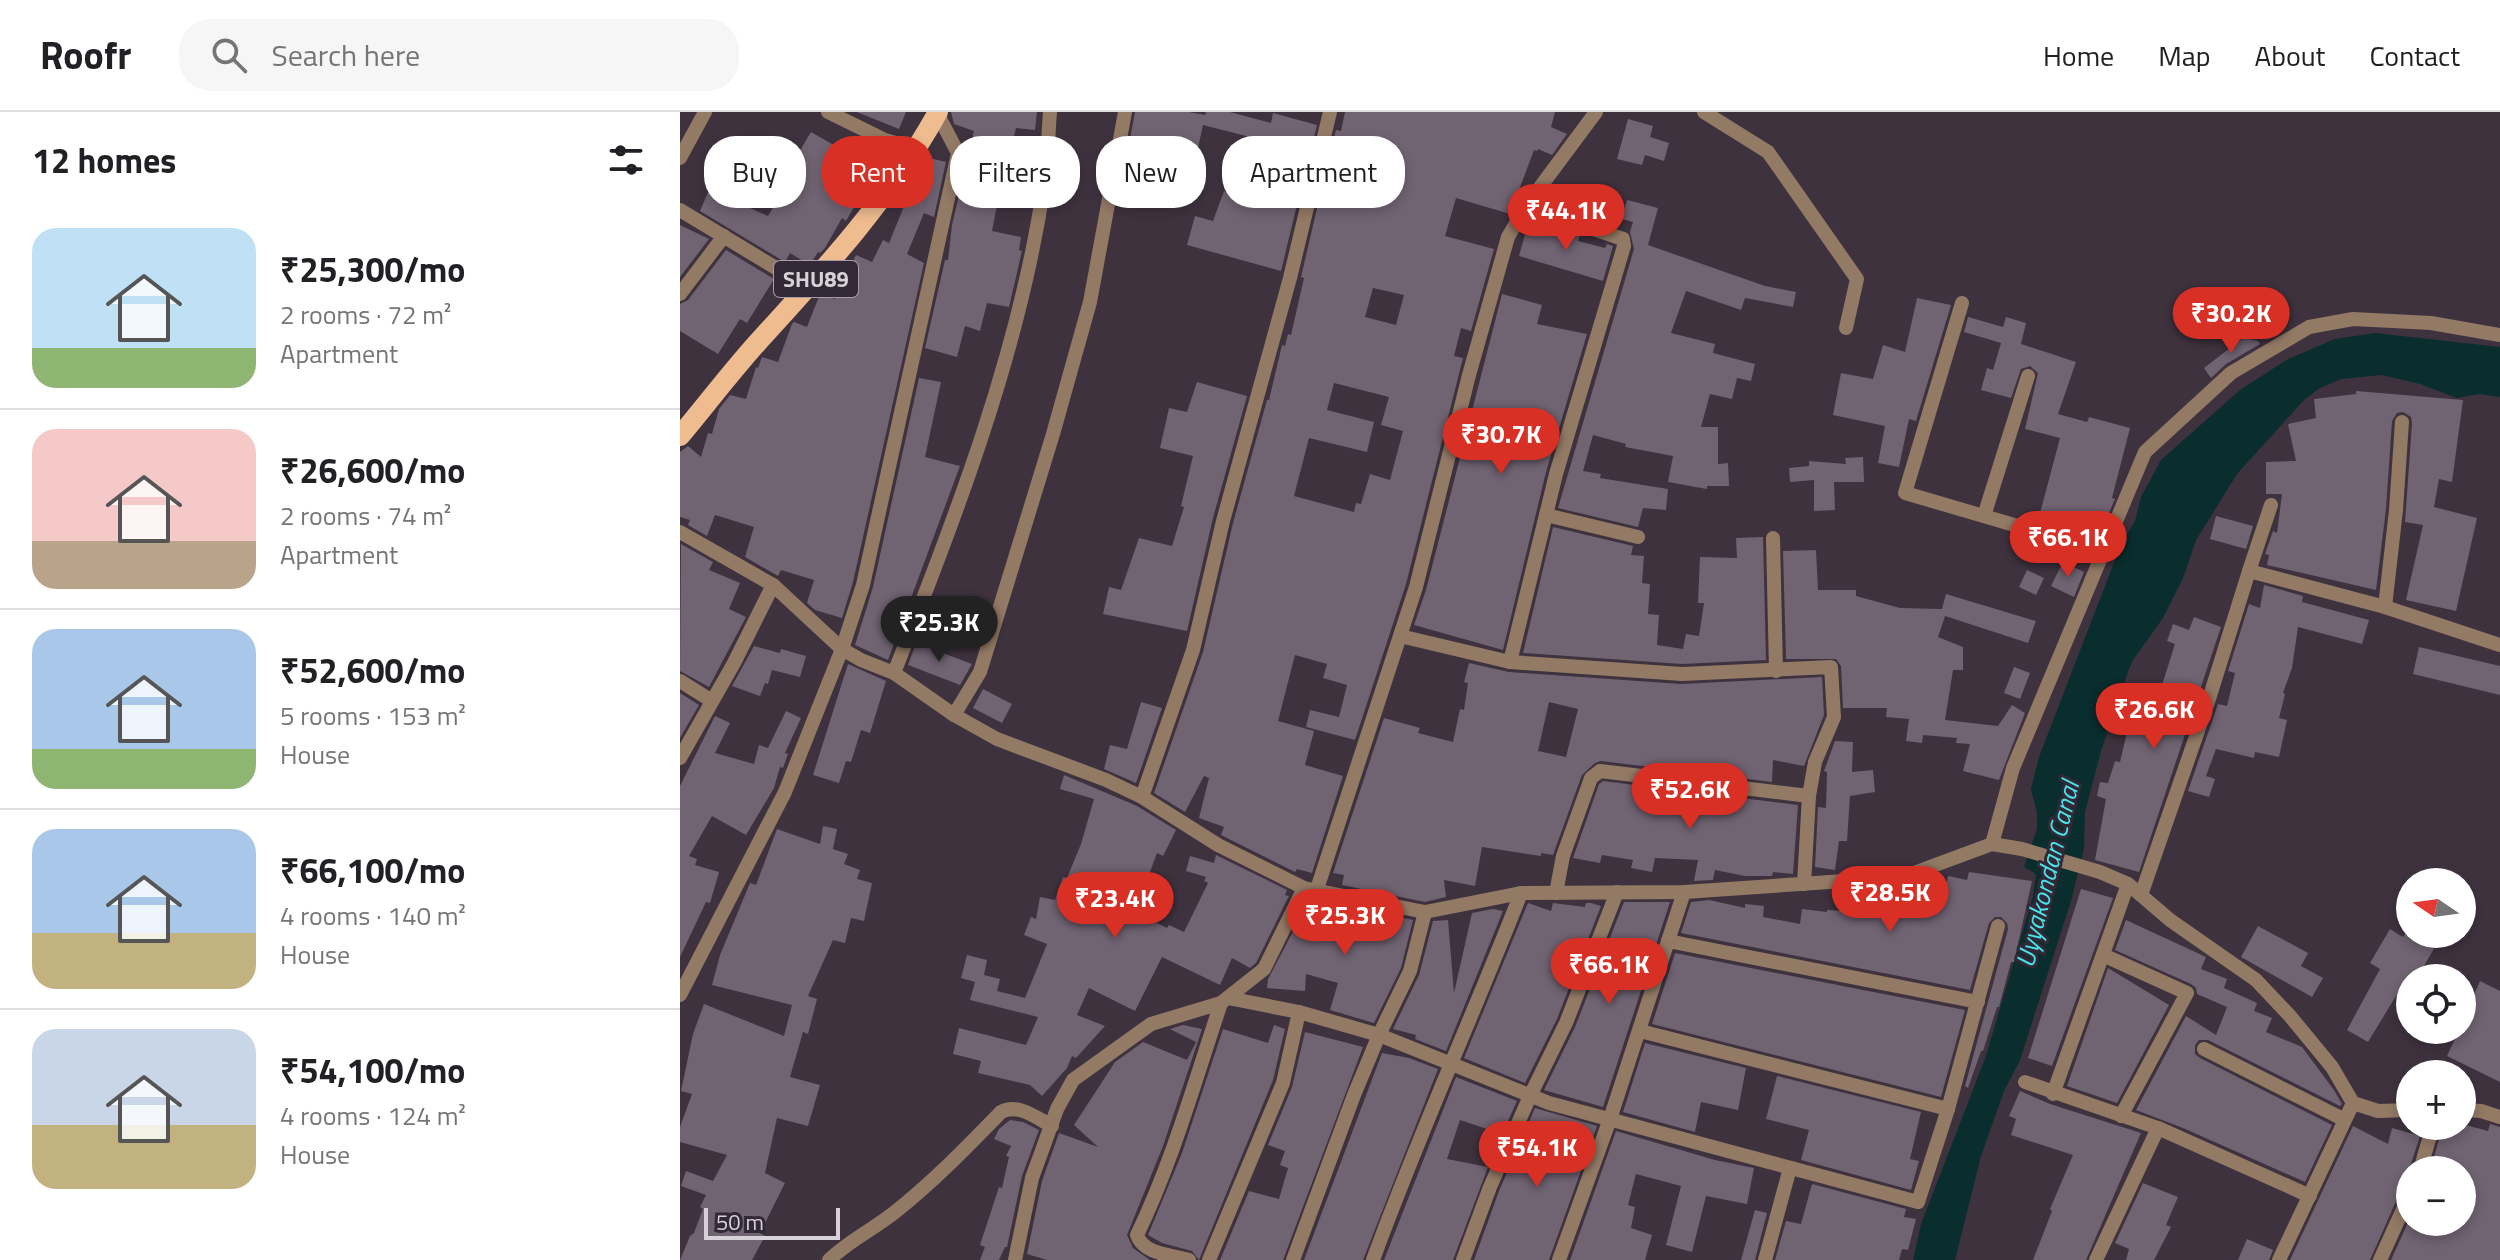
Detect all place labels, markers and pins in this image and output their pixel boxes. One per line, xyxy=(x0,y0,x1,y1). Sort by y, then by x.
pin: ₹44.1K xyxy=(1501,184,1631,252)
pin: ₹30.2K xyxy=(2166,287,2296,355)
pin: ₹30.7K xyxy=(1436,408,1566,476)
pin: ₹66.1K xyxy=(2003,511,2133,579)
pin: ₹25.3K xyxy=(874,596,1004,664)
pin: ₹26.6K xyxy=(2089,683,2219,751)
pin: ₹52.6K xyxy=(1625,763,1755,831)
pin: ₹28.5K xyxy=(1825,866,1955,934)
pin: ₹23.4K xyxy=(1050,872,1180,940)
pin: ₹25.3K xyxy=(1280,889,1410,957)
pin: ₹66.1K xyxy=(1544,938,1674,1006)
pin: ₹54.1K xyxy=(1472,1121,1602,1189)

